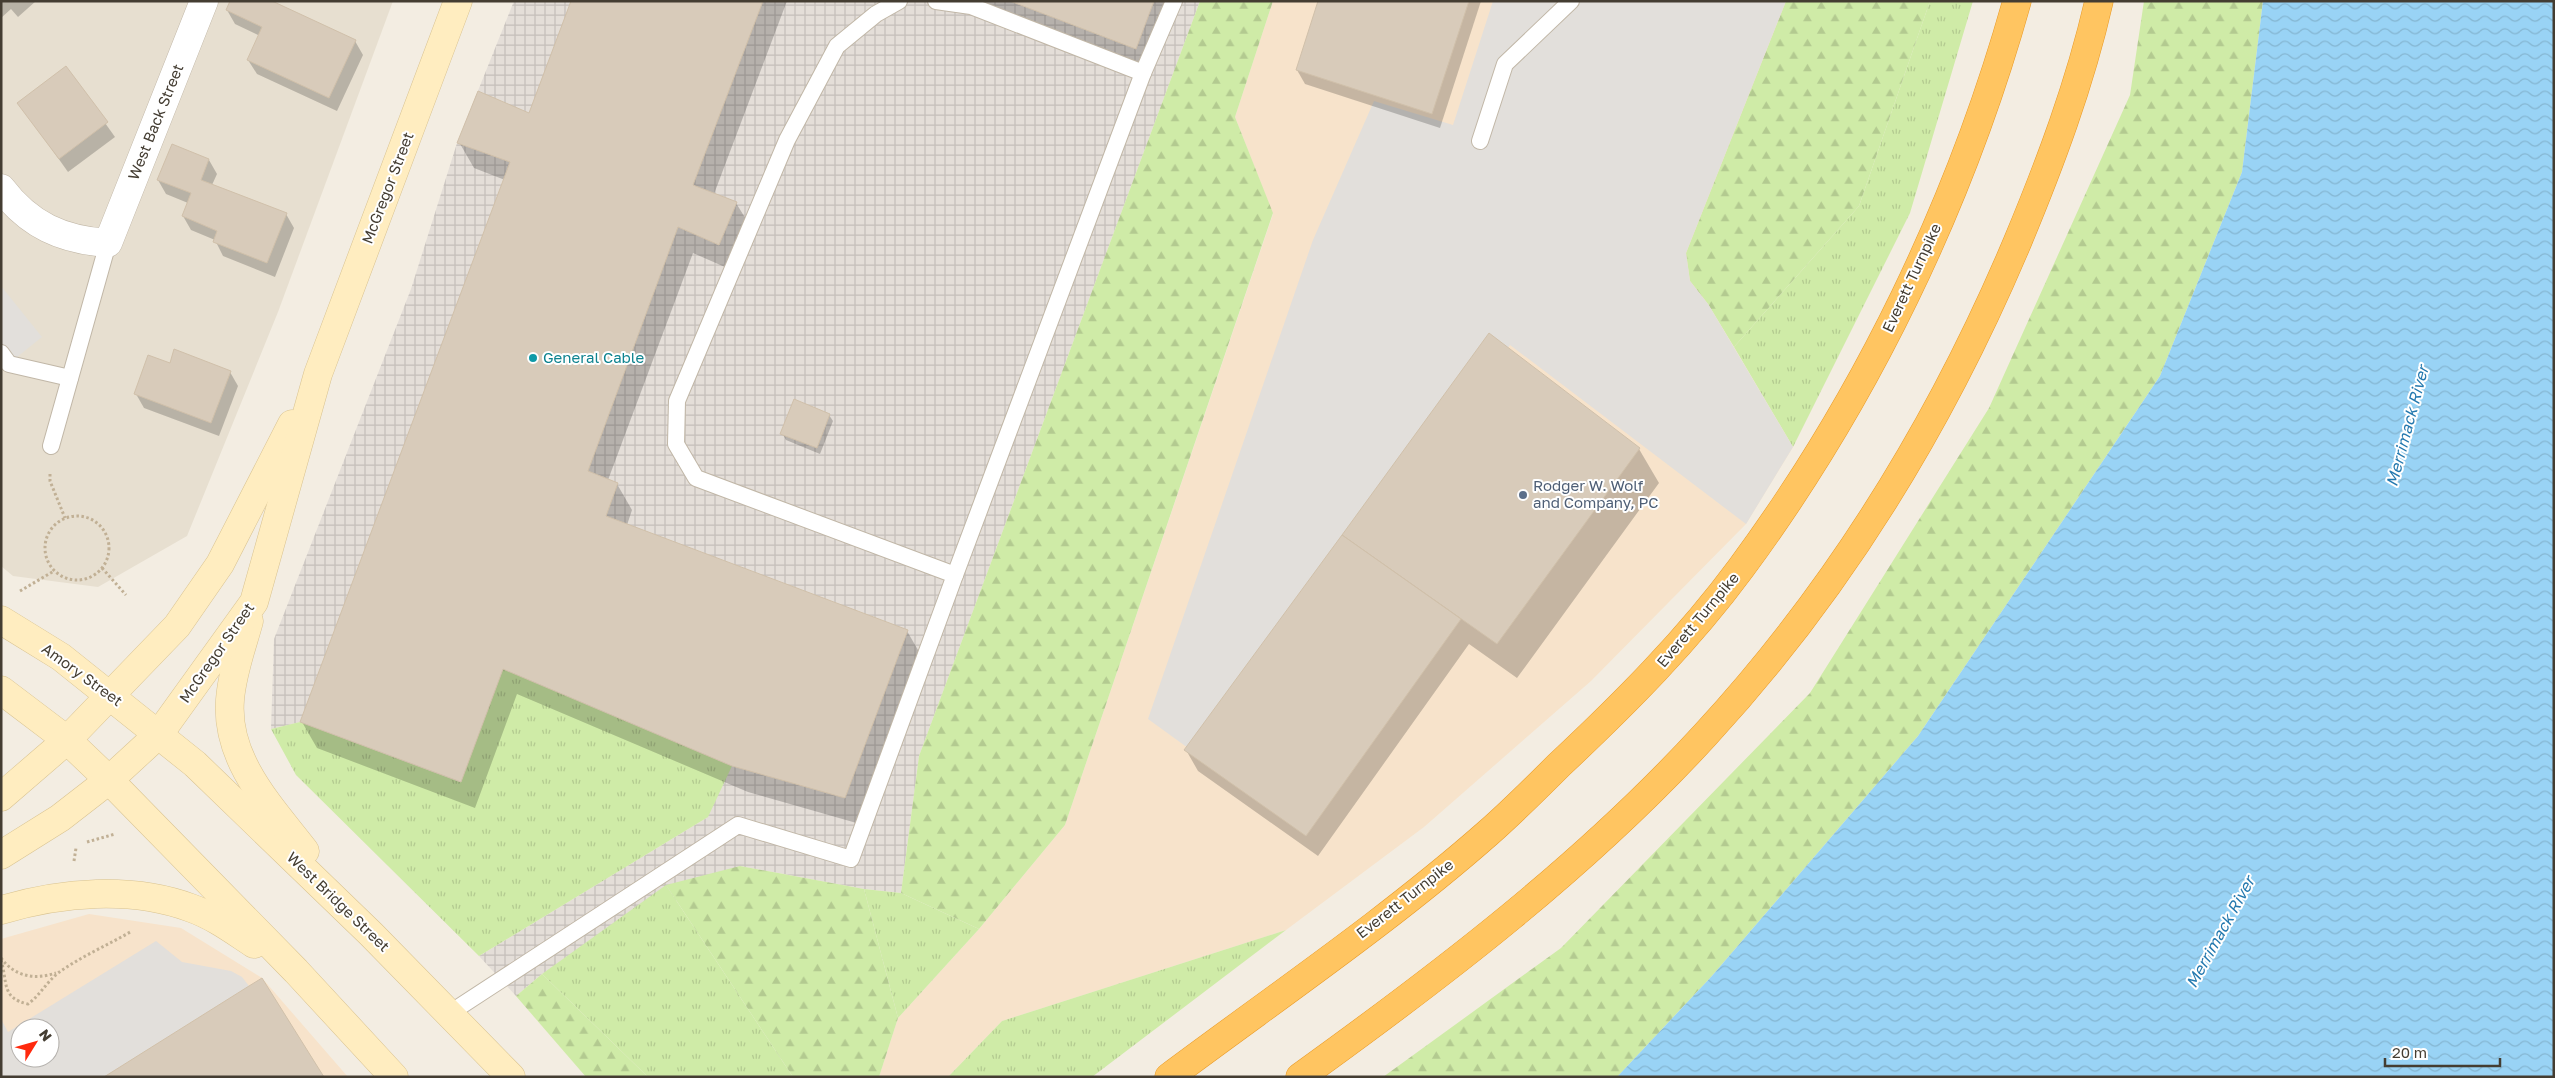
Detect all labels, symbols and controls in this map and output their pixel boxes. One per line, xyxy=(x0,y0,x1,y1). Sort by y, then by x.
street label: West Back Street xyxy=(124,61,187,182)
street label: McGregor Street xyxy=(357,129,417,246)
street label: Everett Turnpike xyxy=(1878,220,1944,335)
place label: General Cable xyxy=(543,348,644,366)
marker: General Cable xyxy=(527,352,539,364)
water label: Merrimack River xyxy=(2381,361,2433,489)
place label: Rodger W. Wolf and Company, PC xyxy=(1533,476,1659,511)
marker: Rodger W. Wolf and Company, PC xyxy=(1517,489,1529,501)
street label: Everett Turnpike xyxy=(1652,568,1742,670)
street label: McGregor Street xyxy=(175,599,257,706)
street label: Amory Street xyxy=(39,639,126,709)
street label: West Bridge Street xyxy=(284,848,394,955)
street label: Everett Turnpike xyxy=(1352,855,1457,942)
water label: Merrimack River xyxy=(2181,870,2260,991)
north arrow xyxy=(10,1018,60,1068)
text: N xyxy=(36,1026,56,1044)
scale bar xyxy=(2385,1036,2500,1068)
text: 20 m xyxy=(2392,1043,2427,1061)

